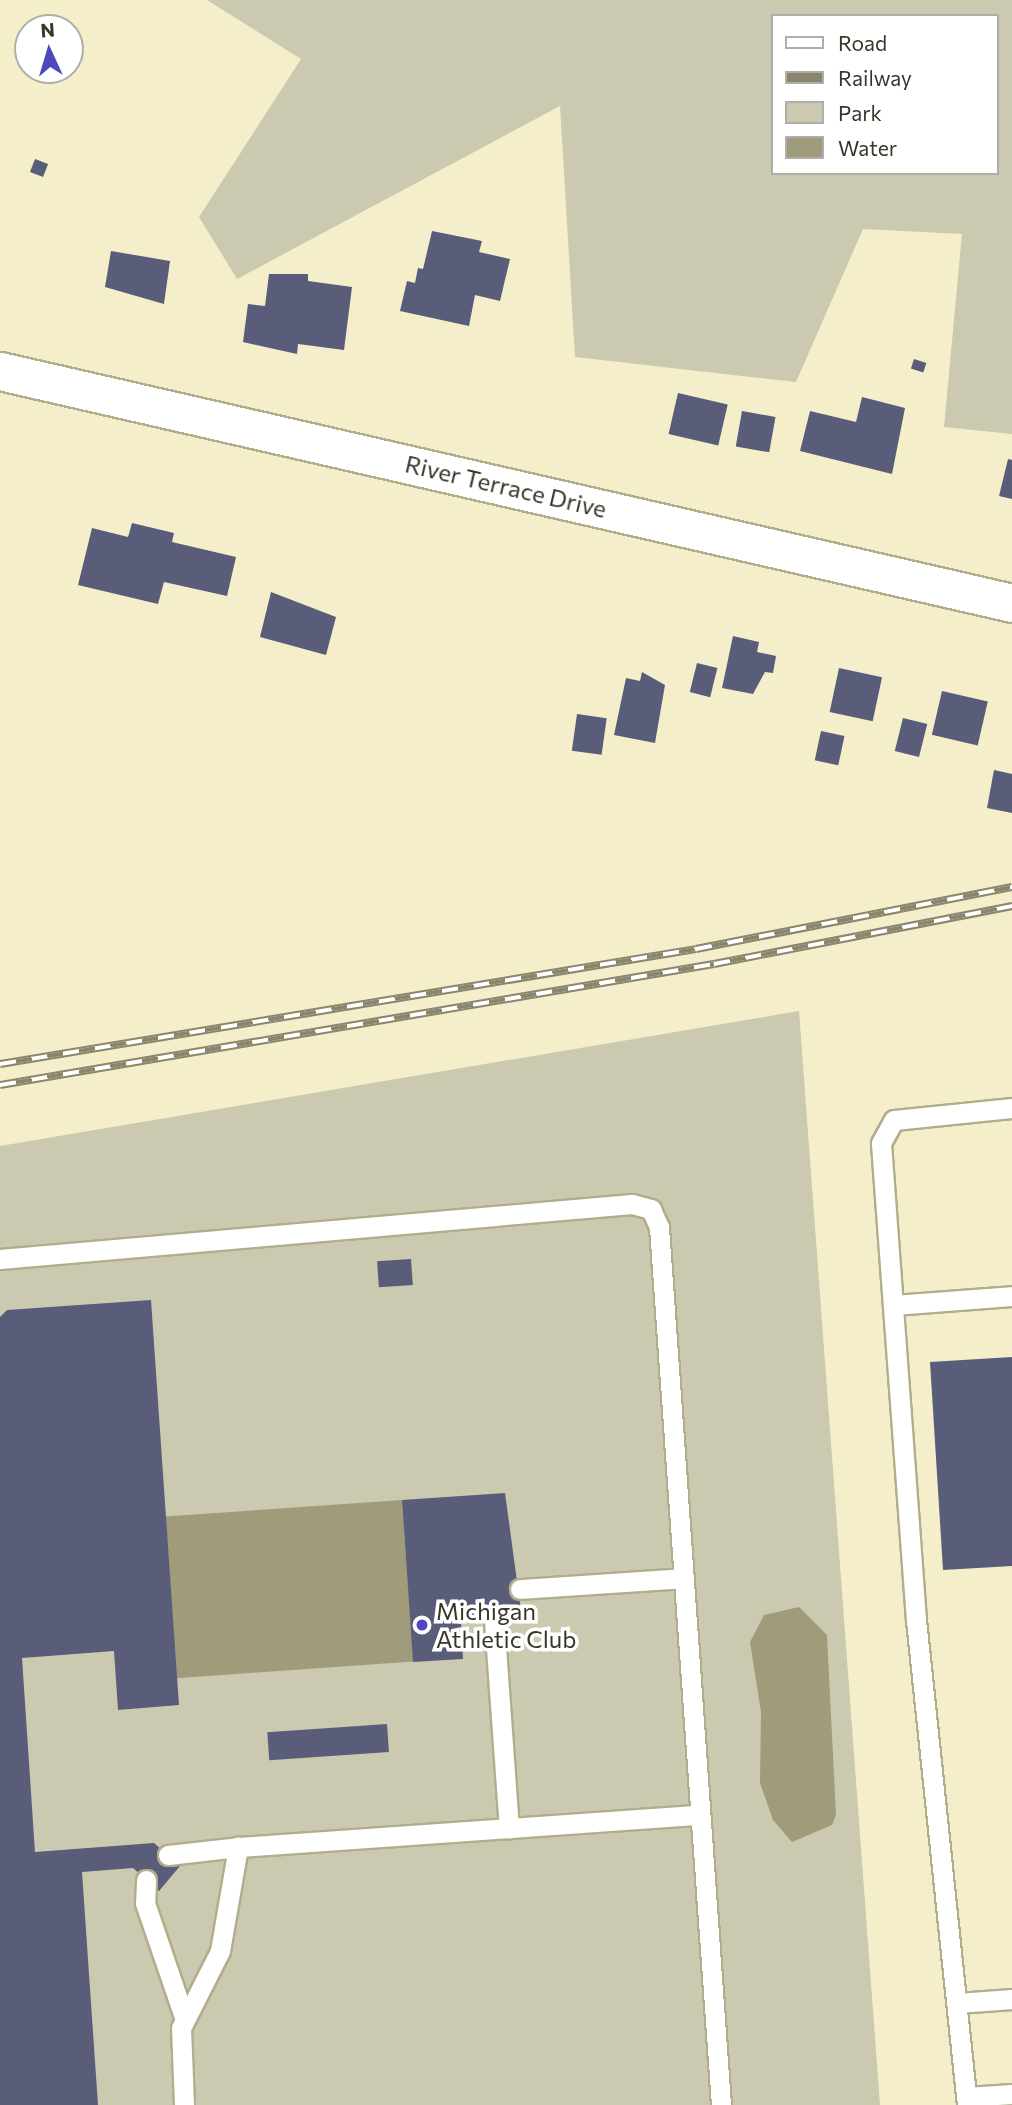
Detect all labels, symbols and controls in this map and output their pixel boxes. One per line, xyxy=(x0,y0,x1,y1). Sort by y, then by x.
north arrow xyxy=(14,14,84,84)
legend xyxy=(771,14,998,175)
text: N xyxy=(40,18,56,42)
text: Road xyxy=(838,30,887,55)
text: Railway xyxy=(838,65,912,90)
text: Park xyxy=(838,100,882,125)
text: Water xyxy=(838,135,897,160)
street label: River Terrace Drive xyxy=(403,449,609,523)
place label: Michigan Athletic Club xyxy=(436,1597,576,1653)
marker: Michigan Athletic Club xyxy=(414,1617,430,1633)

